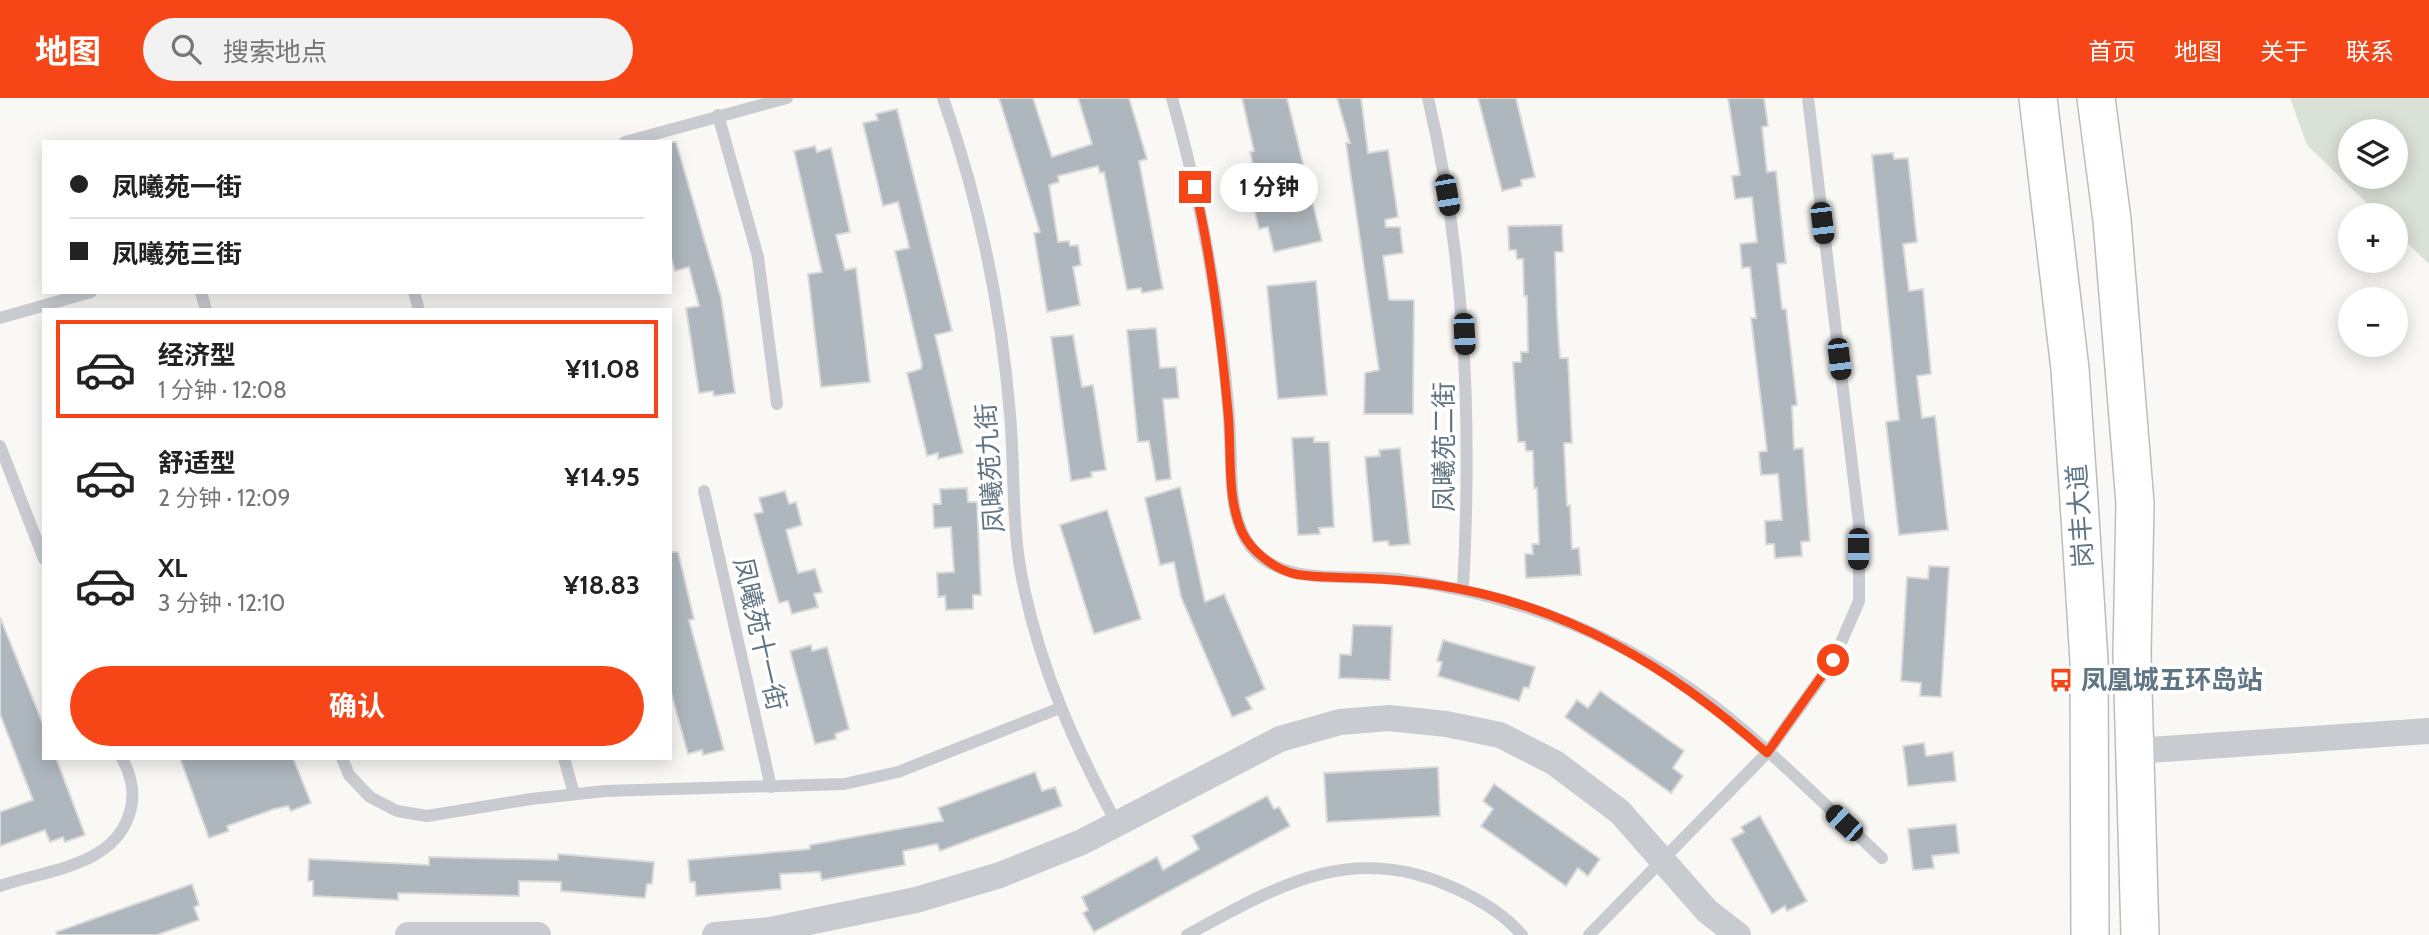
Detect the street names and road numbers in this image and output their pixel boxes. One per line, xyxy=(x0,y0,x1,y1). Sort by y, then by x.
street label: 凤曦苑二街 xyxy=(1428,382,1460,512)
street label: 凤曦苑九街 xyxy=(970,402,1010,534)
street label: 岗丰大道 xyxy=(2060,463,2100,569)
street label: 凤曦苑十一街 xyxy=(727,554,793,714)

